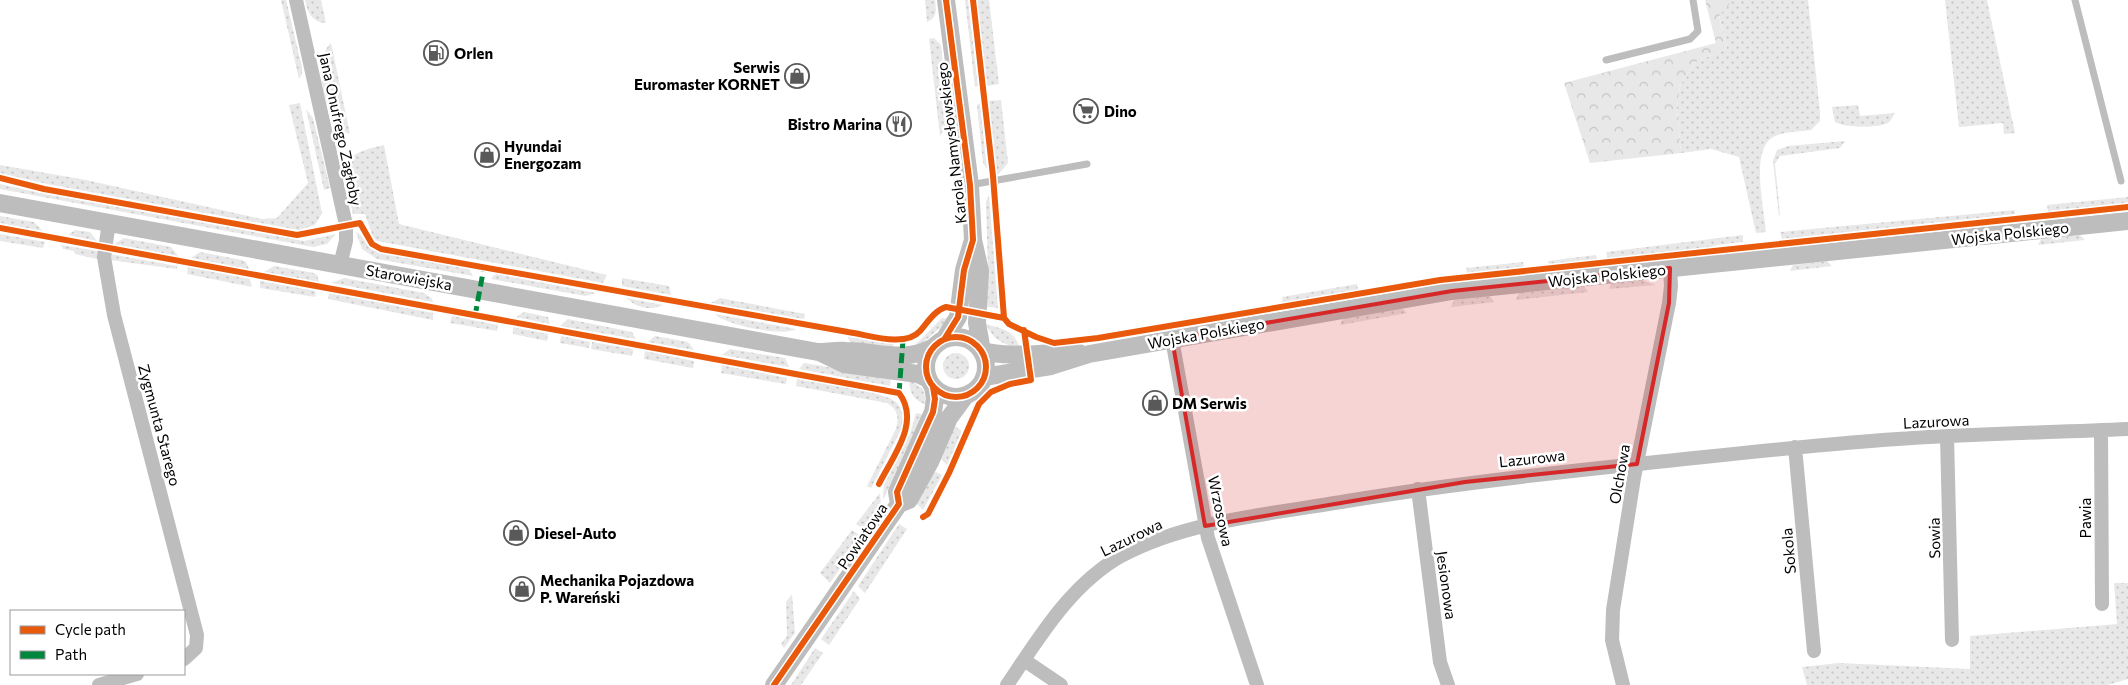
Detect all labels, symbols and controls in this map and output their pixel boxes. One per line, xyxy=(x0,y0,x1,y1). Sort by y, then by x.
fuel station icon: Orlen xyxy=(423,40,449,66)
place label: Orlen xyxy=(454,44,493,62)
street label: Jana Onufrego Zagłoby xyxy=(316,51,366,207)
place label: Serwis Euromaster KORNET xyxy=(634,58,780,93)
street label: Karola Namysłowskiego xyxy=(932,61,970,225)
shop icon: Serwis Euromaster KORNET xyxy=(784,63,810,89)
supermarket icon: Dino xyxy=(1073,98,1099,124)
place label: Dino xyxy=(1104,102,1137,120)
restaurant icon: Bistro Marina xyxy=(886,111,912,137)
place label: Bistro Marina xyxy=(788,115,882,133)
place label: Hyundai Energozam xyxy=(504,137,581,172)
shop icon: Hyundai Energozam xyxy=(474,142,500,168)
street label: Wojska Polskiego xyxy=(1950,218,2070,248)
street label: Wojska Polskiego xyxy=(1547,260,1667,290)
street label: Starowiejska xyxy=(364,261,454,293)
street label: Wojska Polskiego xyxy=(1146,314,1266,352)
street label: Zygmunta Starego xyxy=(135,362,185,488)
shop icon: DM Serwis xyxy=(1142,390,1168,416)
place label: DM Serwis xyxy=(1172,394,1247,412)
street label: Lazurowa xyxy=(1902,410,1970,432)
street label: Olchowa xyxy=(1605,443,1633,505)
street label: Lazurowa xyxy=(1498,446,1566,470)
street label: Wrzosowa xyxy=(1205,474,1237,548)
street label: Pawia xyxy=(2076,498,2094,538)
street label: Powiatowa xyxy=(833,499,891,573)
street label: Lazurowa xyxy=(1097,514,1165,560)
street label: Sowia xyxy=(1925,517,1943,559)
shop icon: Diesel-Auto xyxy=(503,520,529,546)
place label: Diesel-Auto xyxy=(534,524,617,542)
street label: Sokola xyxy=(1777,527,1799,575)
street label: Jesionowa xyxy=(1433,550,1461,620)
place label: Mechanika Pojazdowa P. Wareński xyxy=(540,571,694,606)
shop icon: Mechanika Pojazdowa P. Wareński xyxy=(509,576,535,602)
legend xyxy=(10,610,185,675)
text: Cycle path xyxy=(55,620,126,638)
text: Path xyxy=(55,645,87,663)

